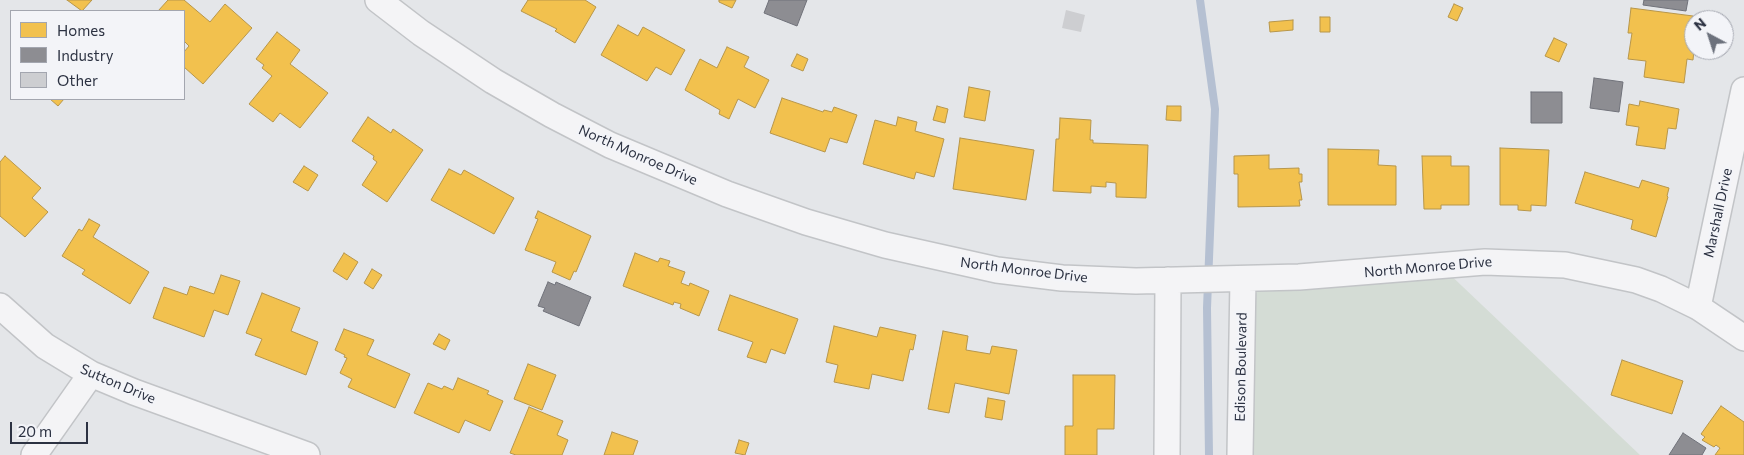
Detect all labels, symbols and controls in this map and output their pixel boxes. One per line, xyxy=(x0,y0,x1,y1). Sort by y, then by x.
legend xyxy=(10,10,185,100)
north arrow xyxy=(1684,10,1734,60)
text: N xyxy=(1690,14,1709,34)
text: Homes xyxy=(57,21,105,39)
text: Industry xyxy=(57,46,114,64)
text: Other xyxy=(57,71,98,89)
street label: North Monroe Drive xyxy=(576,121,700,189)
street label: Marshall Drive xyxy=(1700,167,1736,259)
street label: North Monroe Drive xyxy=(1363,253,1493,281)
street label: North Monroe Drive xyxy=(959,254,1089,286)
street label: Edison Boulevard xyxy=(1232,312,1250,422)
street label: Sutton Drive xyxy=(78,361,158,407)
scale bar xyxy=(12,412,90,444)
text: 20 m xyxy=(18,422,52,440)

